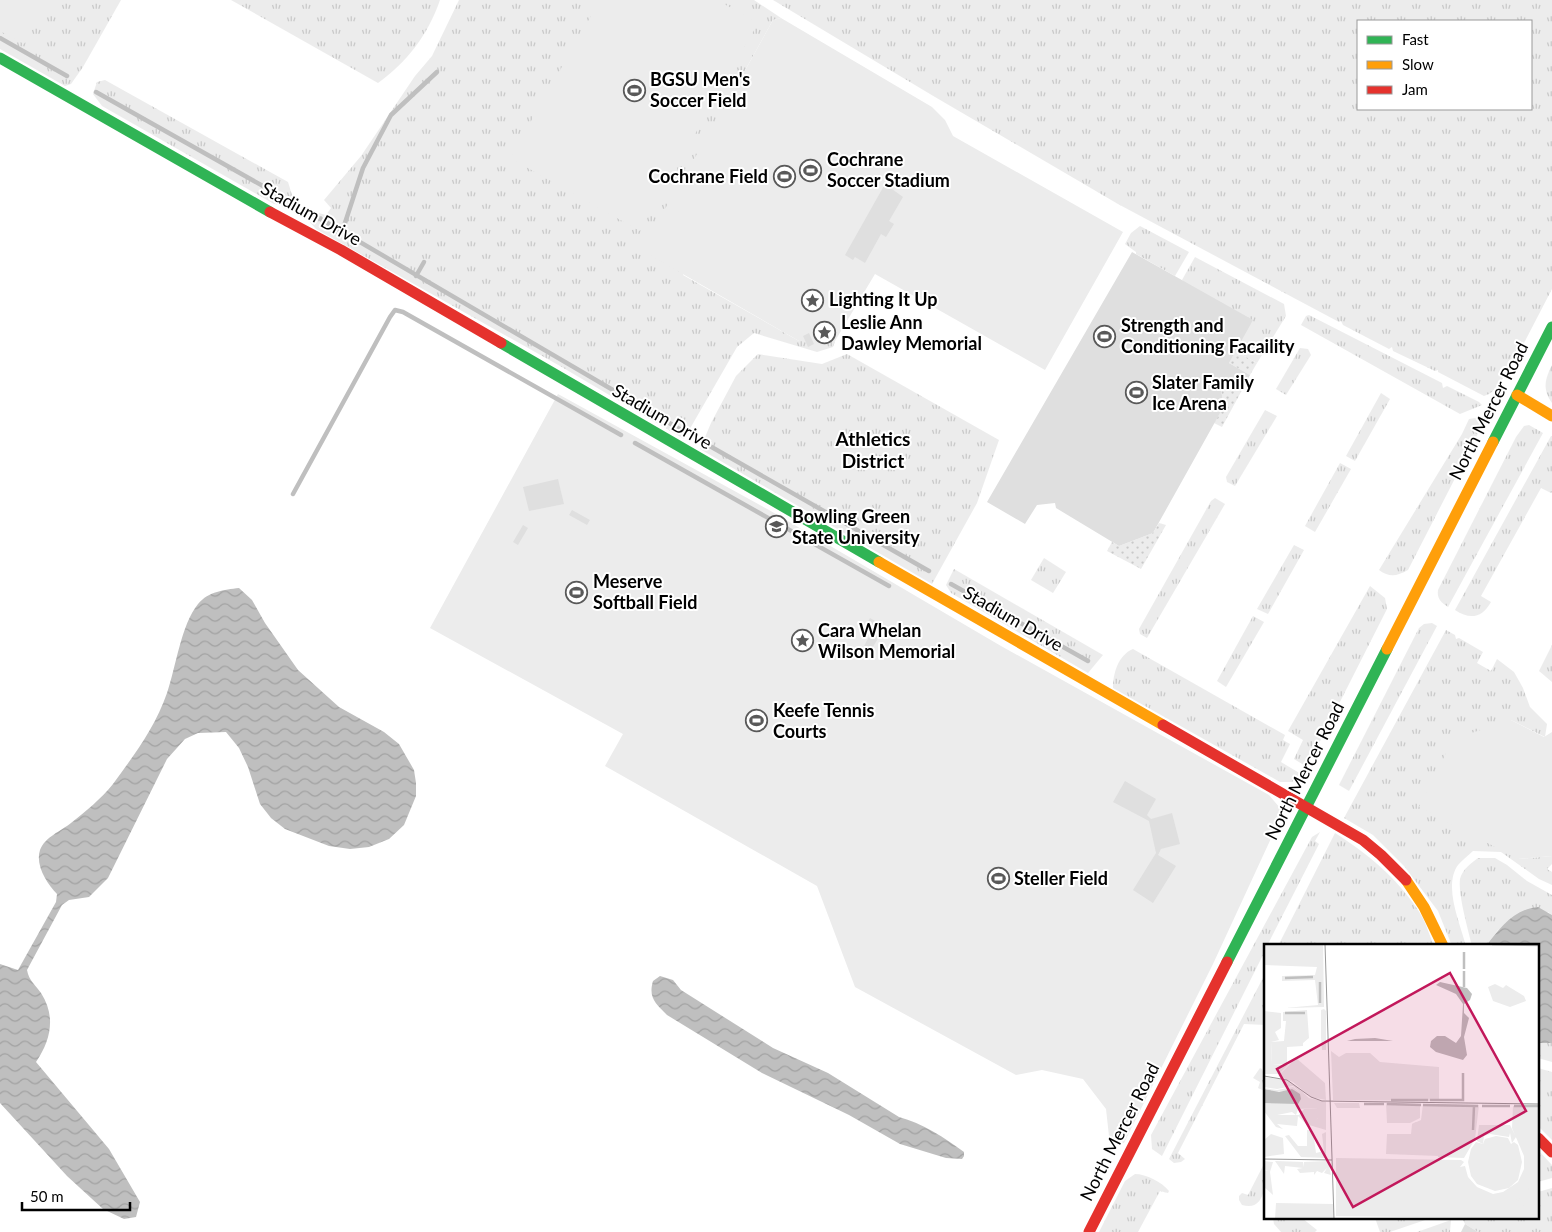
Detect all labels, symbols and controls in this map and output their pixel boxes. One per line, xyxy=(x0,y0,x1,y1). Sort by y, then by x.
legend xyxy=(1357,20,1532,110)
text: Fast xyxy=(1402,30,1429,48)
text: Slow xyxy=(1402,55,1434,73)
place label: BGSU Men's Soccer Field xyxy=(650,68,750,111)
sports icon: BGSU Men's Soccer Field xyxy=(622,78,646,102)
text: Jam xyxy=(1402,80,1428,98)
place label: Cochrane Soccer Stadium xyxy=(827,148,950,191)
sports icon: Cochrane Soccer Stadium xyxy=(799,158,823,182)
place label: Cochrane Field xyxy=(648,165,768,187)
sports icon: Cochrane Field xyxy=(772,165,796,189)
street label: Stadium Drive xyxy=(257,176,366,250)
place icon: Lighting It Up xyxy=(801,288,825,312)
place label: Lighting It Up xyxy=(829,288,938,310)
place label: Leslie Ann Dawley Memorial xyxy=(841,311,982,354)
place label: Strength and Conditioning Facaility xyxy=(1121,314,1295,357)
place icon: Leslie Ann Dawley Memorial xyxy=(813,321,837,345)
sports icon: Strength and Conditioning Facaility xyxy=(1093,324,1117,348)
street label: North Mercer Road xyxy=(1444,338,1532,483)
place label: Slater Family Ice Arena xyxy=(1152,371,1254,414)
street label: Stadium Drive xyxy=(609,379,716,454)
sports icon: Slater Family Ice Arena xyxy=(1124,381,1148,405)
district label: Athletics District xyxy=(835,427,910,472)
place label: Bowling Green State University xyxy=(792,505,920,548)
school or university icon: Bowling Green State University xyxy=(764,515,788,539)
place label: Meserve Softball Field xyxy=(593,570,697,613)
sports icon: Meserve Softball Field xyxy=(565,580,589,604)
street label: Stadium Drive xyxy=(960,581,1067,656)
place label: Cara Whelan Wilson Memorial xyxy=(818,619,955,662)
place icon: Cara Whelan Wilson Memorial xyxy=(790,629,814,653)
street label: North Mercer Road xyxy=(1260,698,1348,843)
place label: Keefe Tennis Courts xyxy=(773,699,875,742)
sports icon: Keefe Tennis Courts xyxy=(745,709,769,733)
sports icon: Steller Field xyxy=(986,867,1010,891)
place label: Steller Field xyxy=(1014,867,1108,889)
inset map xyxy=(1264,944,1540,1220)
street label: North Mercer Road xyxy=(1075,1059,1163,1204)
scale bar xyxy=(22,1180,130,1212)
text: 50 m xyxy=(30,1187,64,1205)

